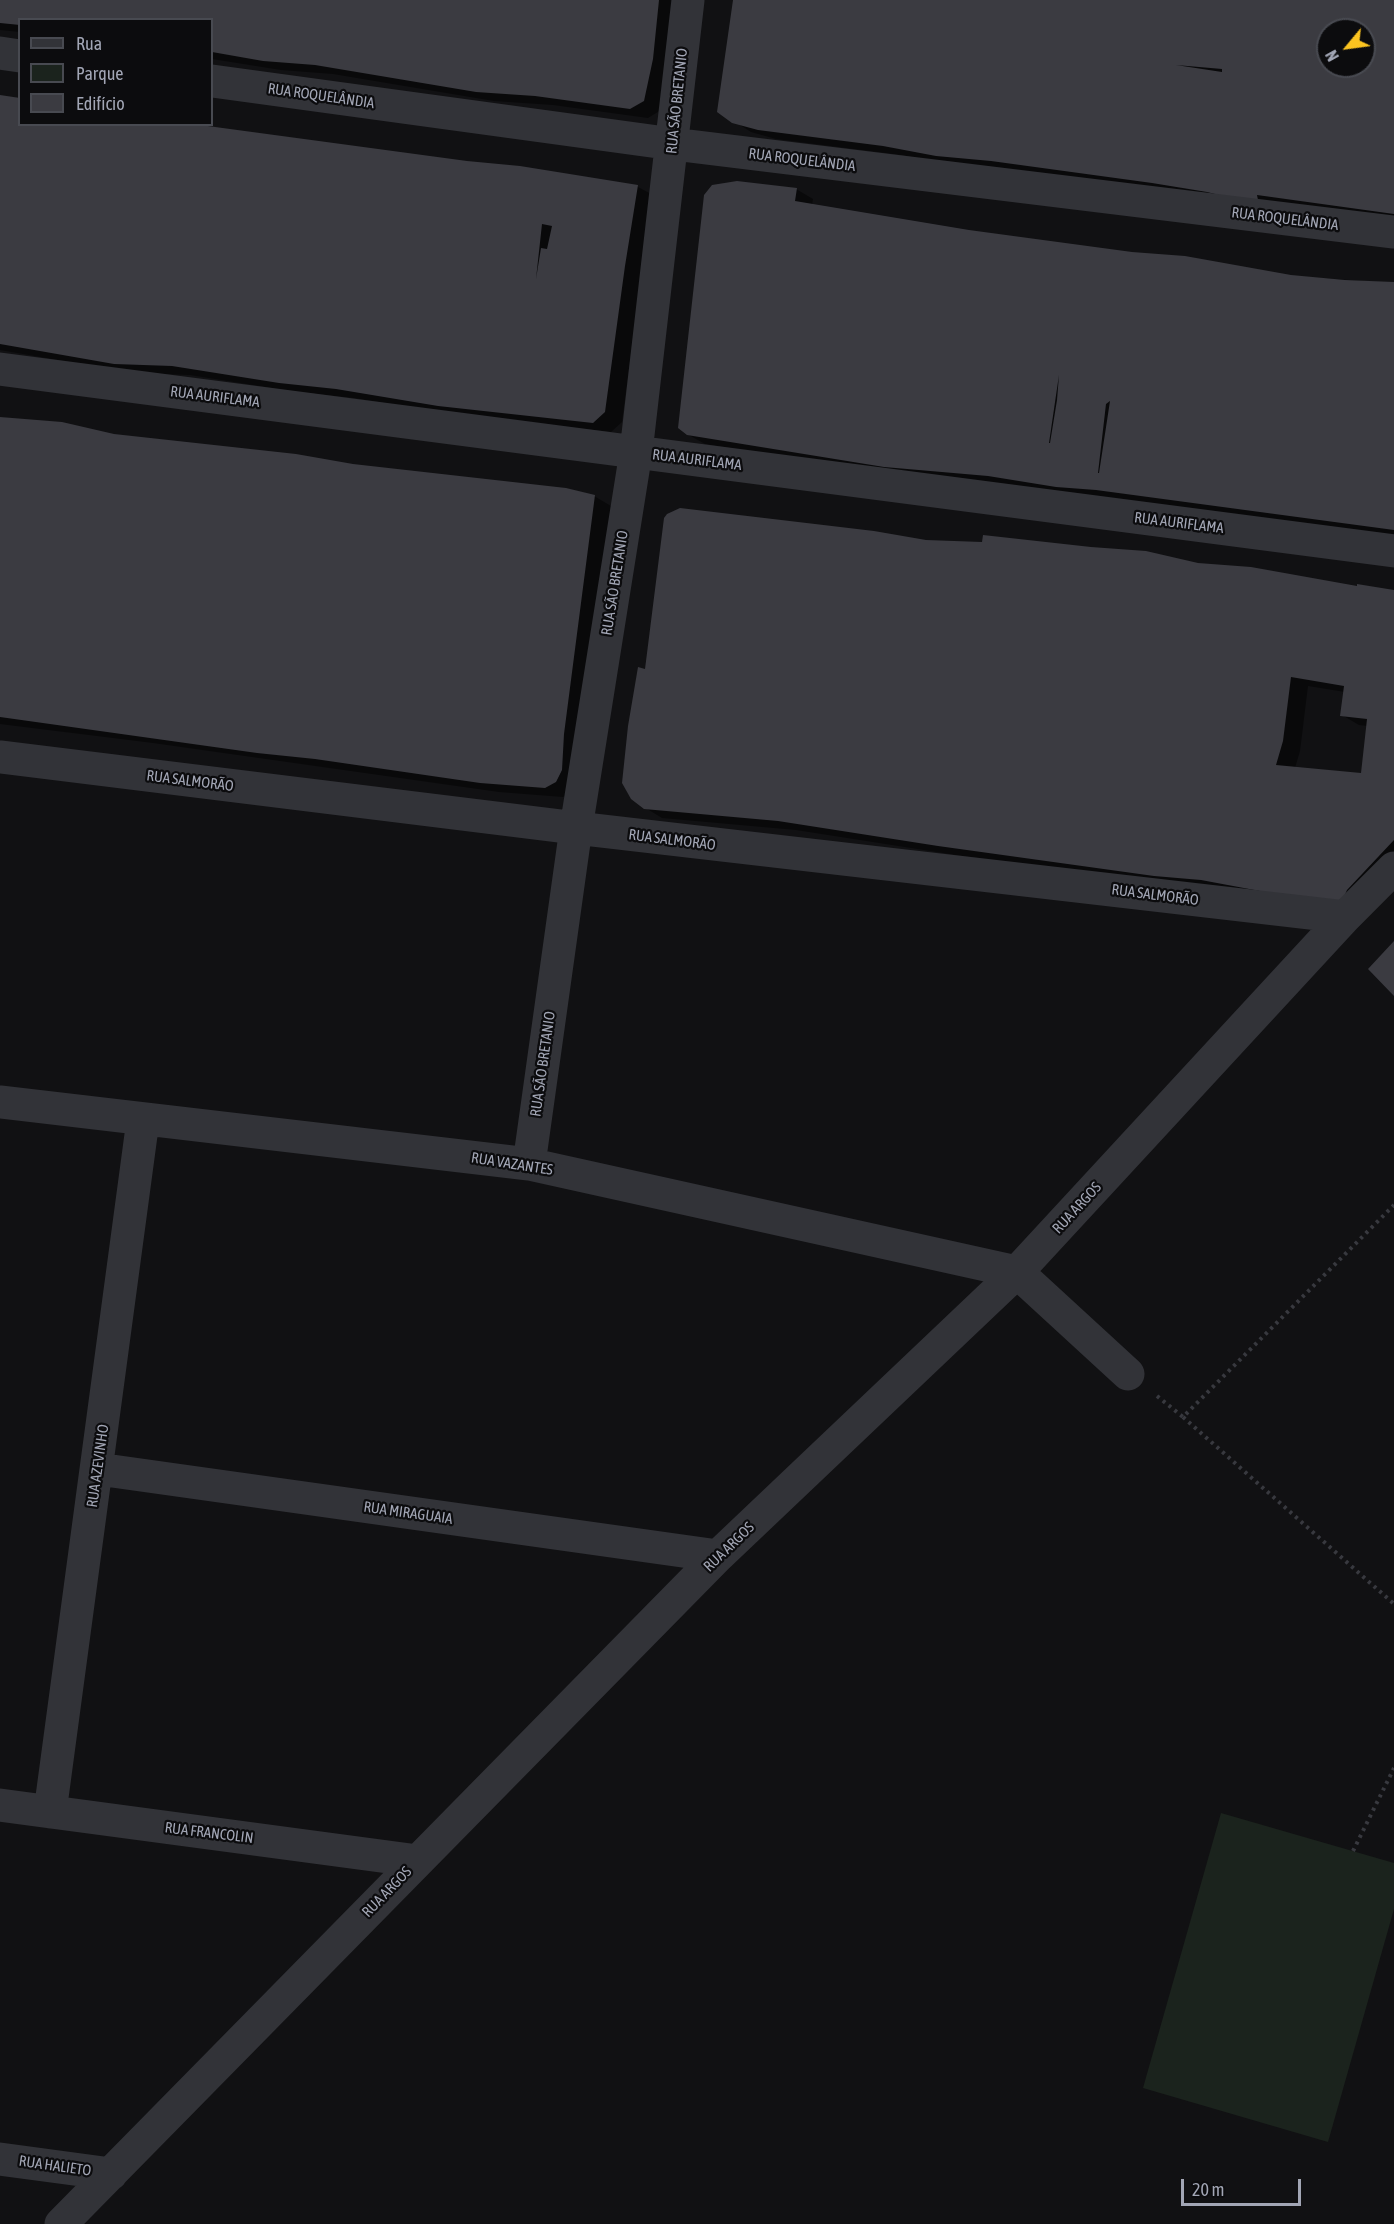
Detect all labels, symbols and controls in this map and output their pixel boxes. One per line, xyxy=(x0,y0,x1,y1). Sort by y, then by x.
legend xyxy=(18,18,213,126)
north arrow xyxy=(1316,18,1376,78)
text: Rua xyxy=(76,33,102,54)
street label: RUA SÃO BRETANIO xyxy=(663,47,691,155)
text: N xyxy=(1322,47,1342,64)
text: Parque xyxy=(76,63,124,84)
street label: RUA ROQUELÂNDIA xyxy=(267,80,375,112)
text: Edifício xyxy=(76,93,125,114)
street label: RUA ROQUELÂNDIA xyxy=(748,145,856,175)
street label: RUA ROQUELÂNDIA xyxy=(1231,204,1339,234)
street label: RUA AURIFLAMA xyxy=(169,383,261,411)
street label: RUA AURIFLAMA xyxy=(651,446,743,474)
street label: RUA AURIFLAMA xyxy=(1133,509,1225,537)
street label: RUA SÃO BRETANIO xyxy=(598,529,632,637)
street label: RUA SALMORÃO xyxy=(145,767,235,795)
street label: RUA SALMORÃO xyxy=(627,826,717,854)
street label: RUA SALMORÃO xyxy=(1110,881,1200,909)
street label: RUA SÃO BRETANIO xyxy=(527,1010,559,1118)
street label: RUA VAZANTES xyxy=(470,1149,554,1179)
street label: RUA ARGOS xyxy=(1049,1179,1105,1237)
street label: RUA AZEVINHO xyxy=(83,1423,113,1509)
street label: RUA MIRAGUAIA xyxy=(362,1498,454,1528)
street label: RUA ARGOS xyxy=(700,1518,758,1576)
street label: RUA FRANCOLIN xyxy=(164,1819,254,1847)
street label: RUA ARGOS xyxy=(358,1863,416,1921)
street label: RUA HALIETO xyxy=(18,2152,92,2180)
scale bar xyxy=(1184,2167,1304,2205)
text: 20 m xyxy=(1192,2179,1224,2200)

